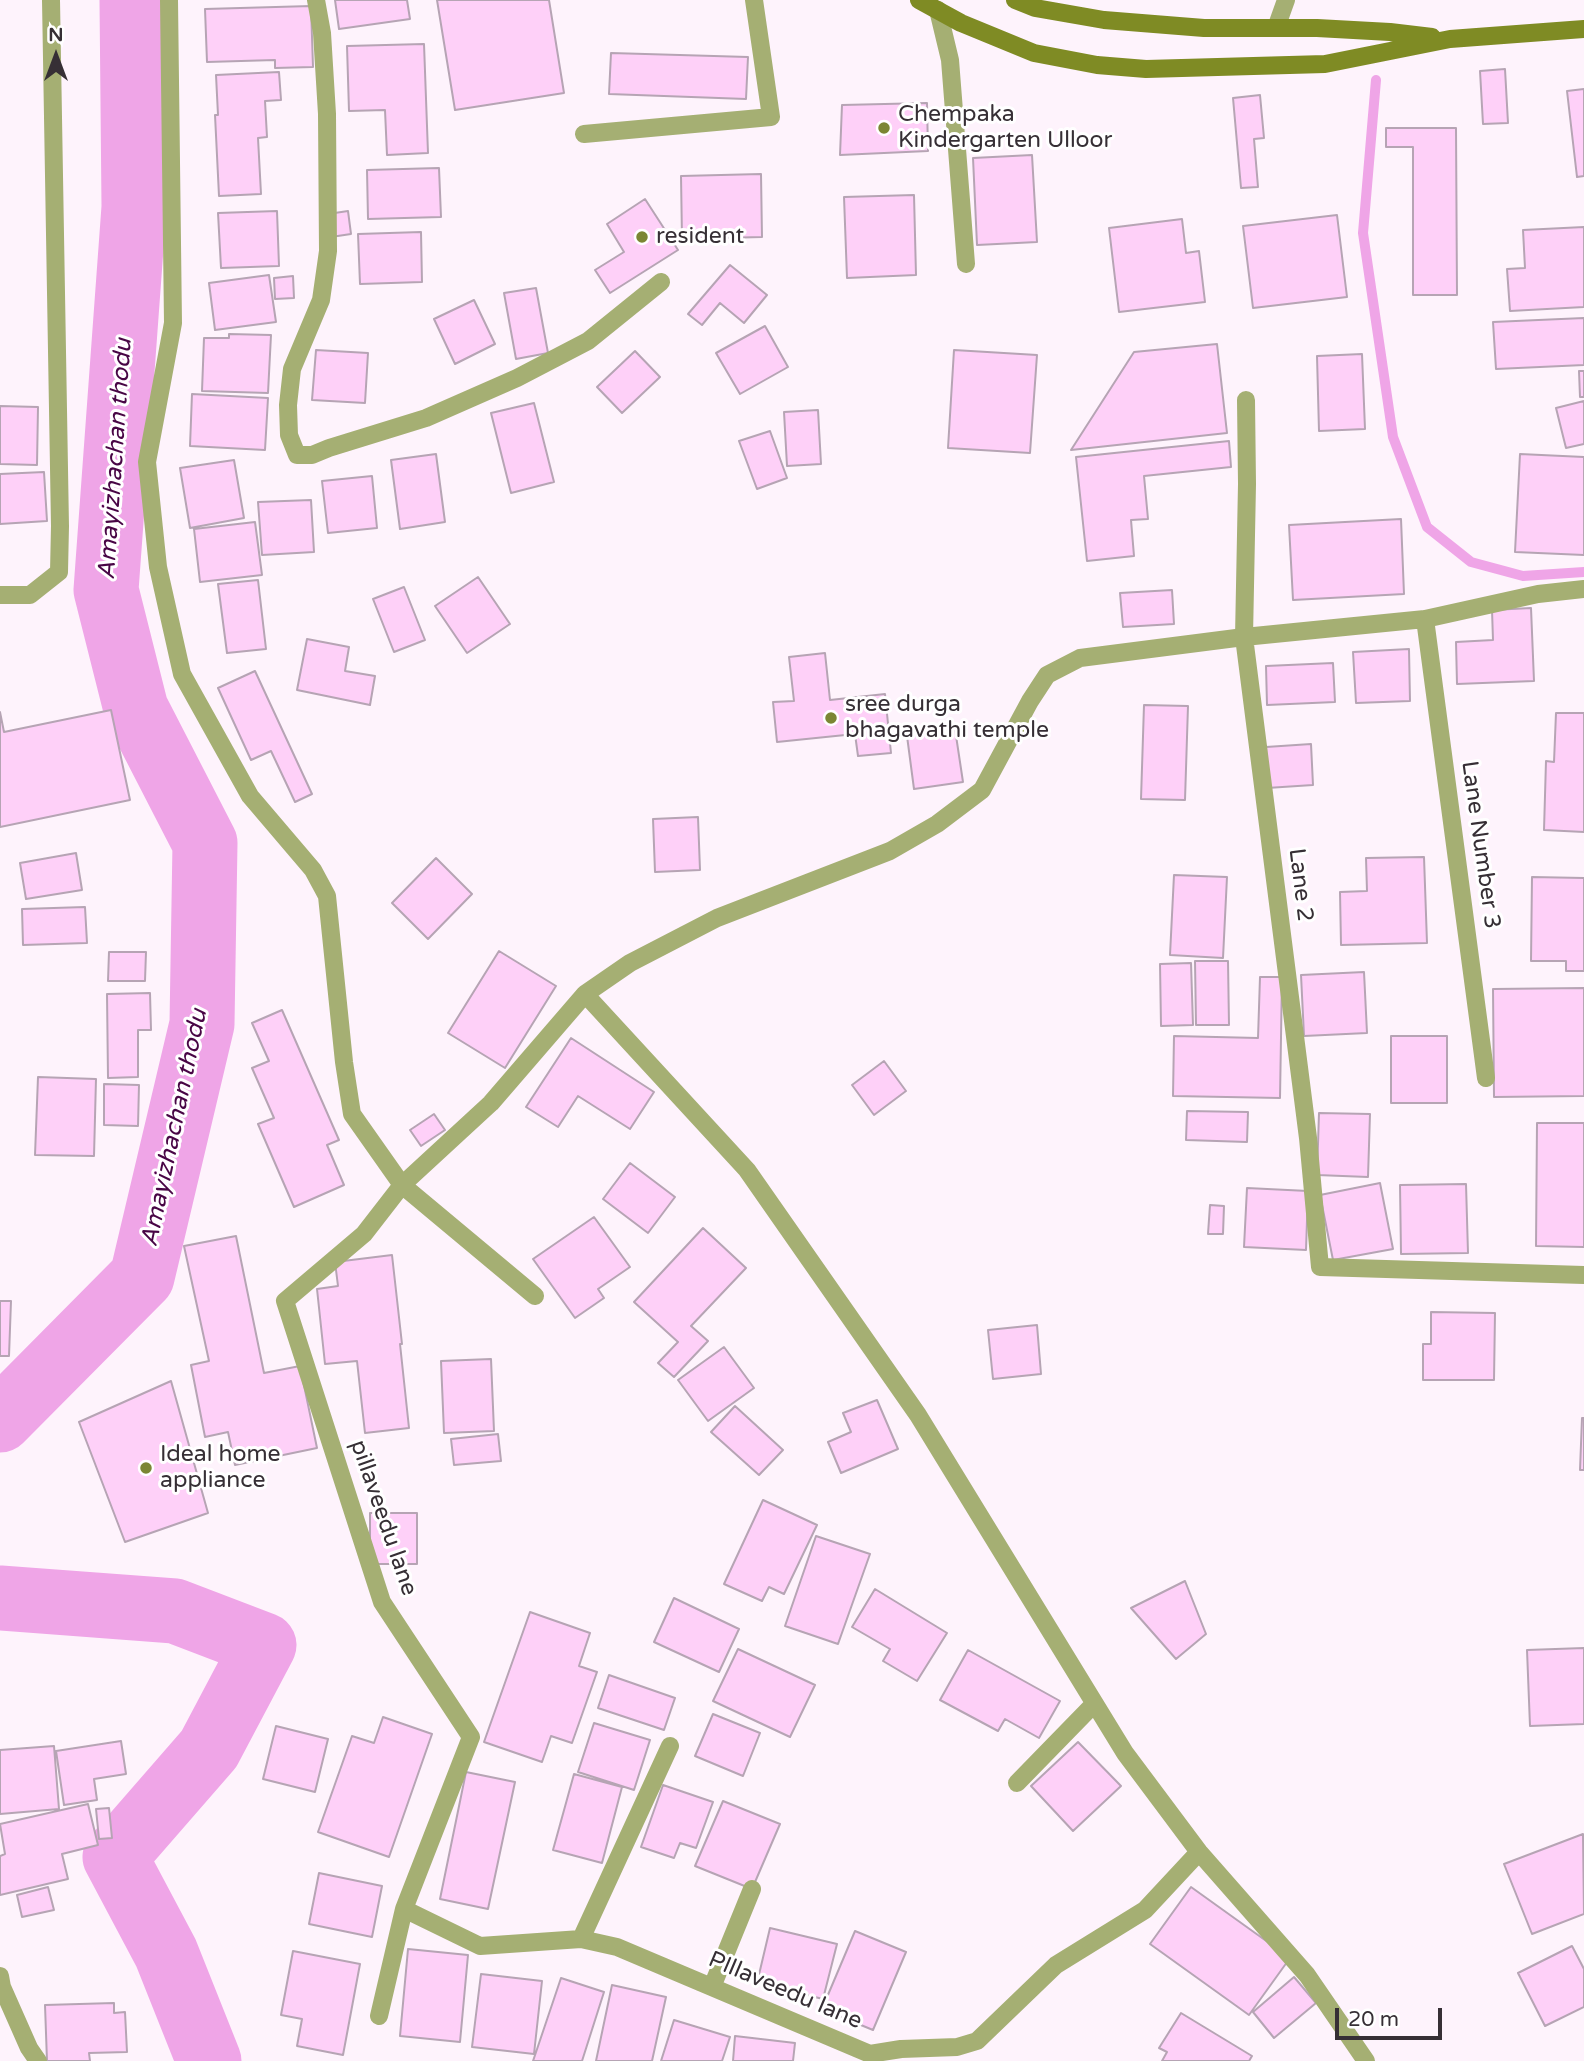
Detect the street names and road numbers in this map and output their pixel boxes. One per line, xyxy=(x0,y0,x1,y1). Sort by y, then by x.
street label: Lane Number 3 xyxy=(1455,759,1505,931)
street label: Lane 2 xyxy=(1282,847,1318,923)
street label: pillaveedu lane xyxy=(343,1437,423,1599)
street label: PIllaveedu lane xyxy=(704,1946,866,2036)

